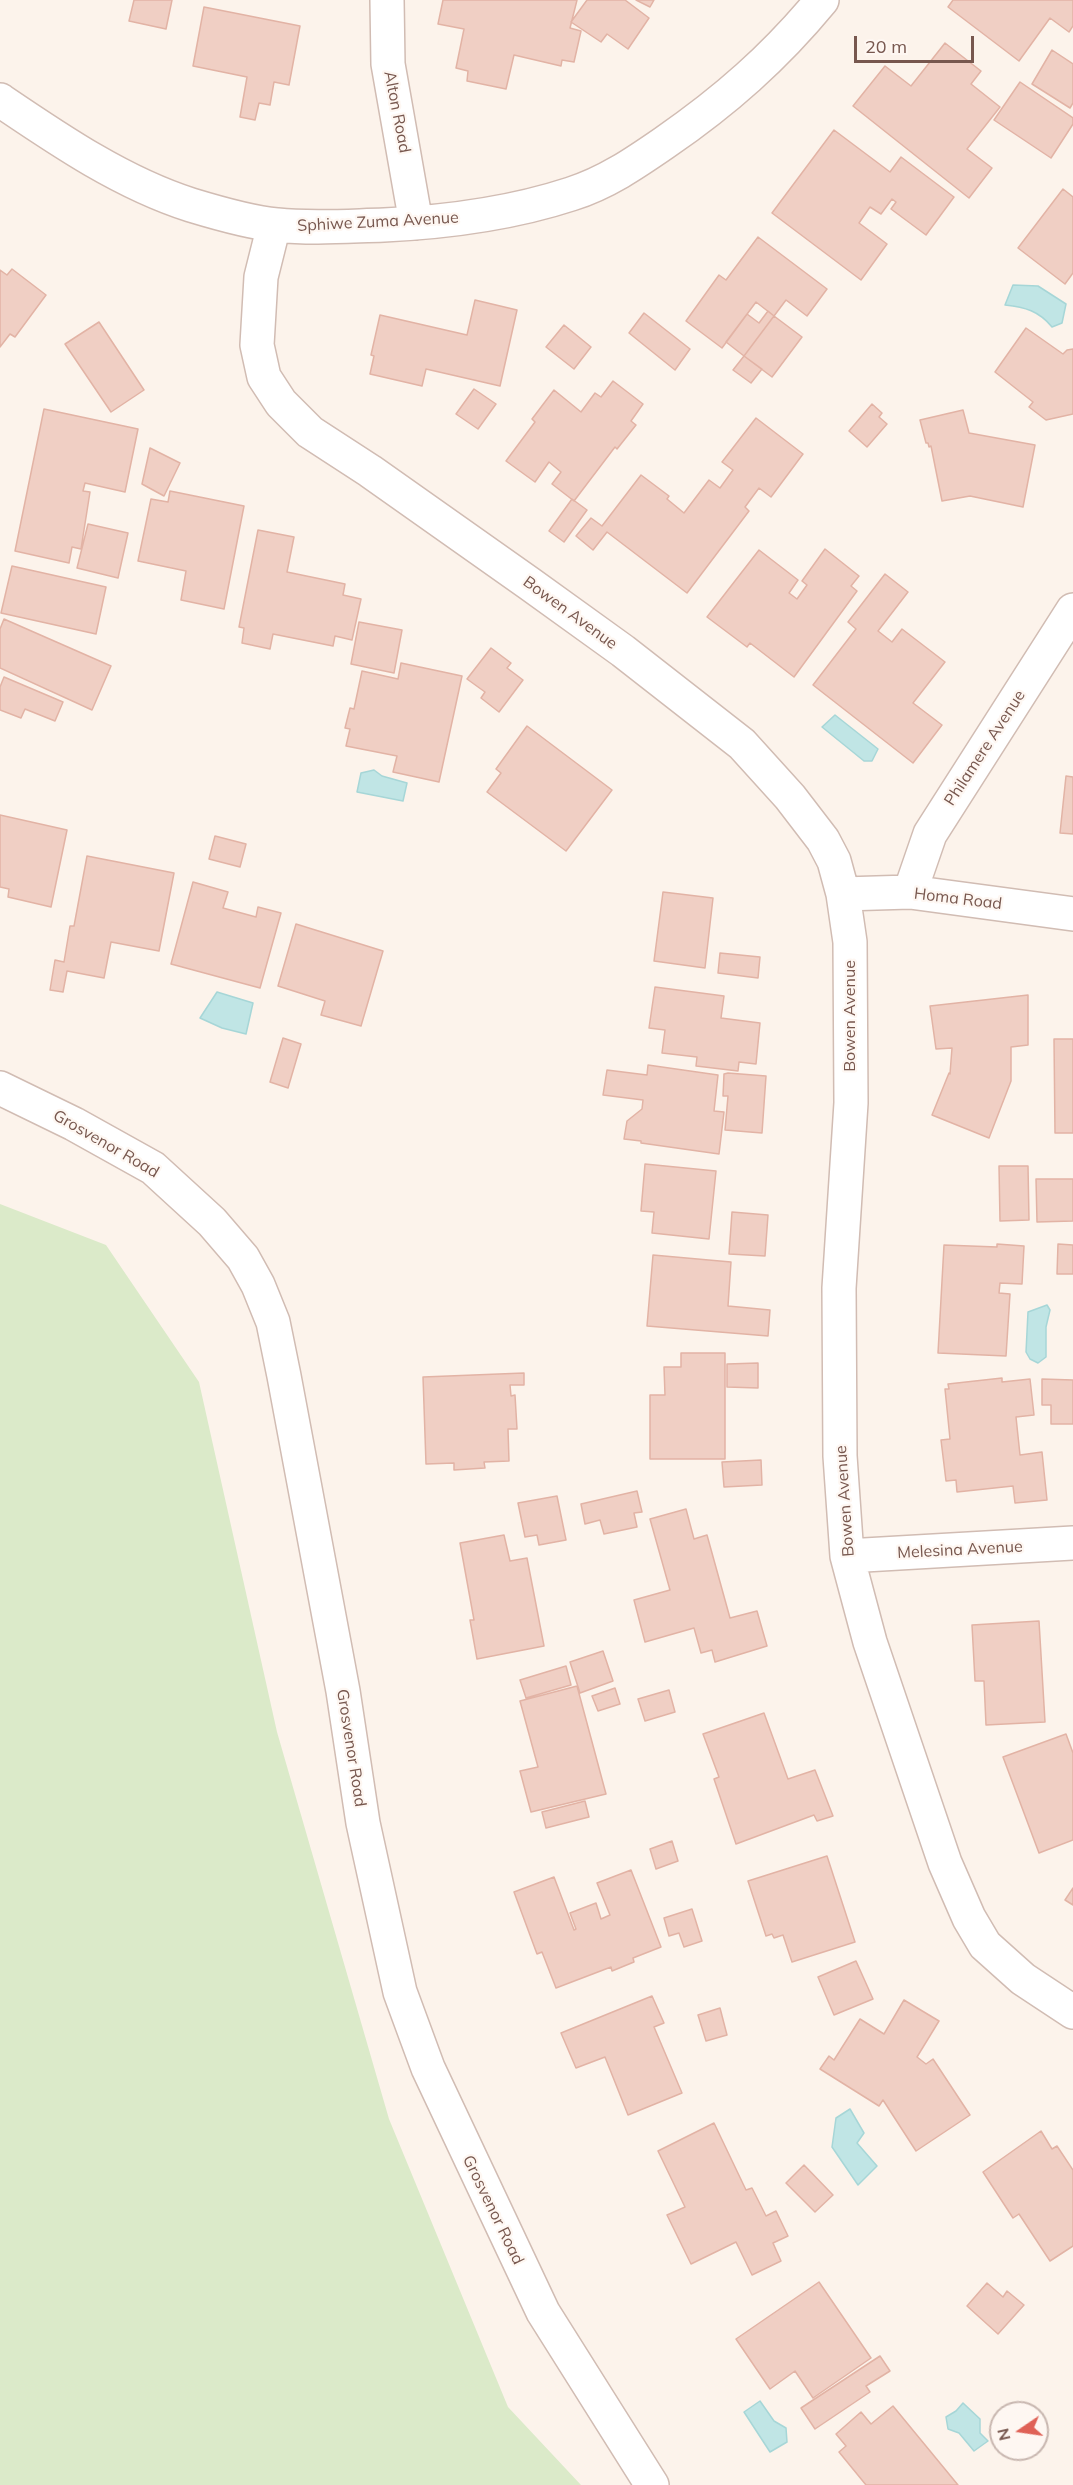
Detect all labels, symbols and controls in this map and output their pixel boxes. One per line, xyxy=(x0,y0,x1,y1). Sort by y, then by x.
scale bar xyxy=(857,24,977,62)
text: 20 m xyxy=(865,35,907,58)
street label: Alton Road xyxy=(380,69,414,155)
street label: Sphiwe Zuma Avenue xyxy=(297,208,459,236)
street label: Bowen Avenue xyxy=(519,572,621,654)
street label: Philamere Avenue xyxy=(940,687,1030,809)
street label: Homa Road xyxy=(913,884,1003,914)
street label: Bowen Avenue xyxy=(840,960,860,1072)
street label: Grosvenor Road xyxy=(50,1106,162,1182)
street label: Bowen Avenue xyxy=(832,1445,858,1557)
street label: Melesina Avenue xyxy=(897,1537,1023,1563)
street label: Grosvenor Road xyxy=(332,1688,370,1808)
street label: Grosvenor Road xyxy=(458,2152,528,2268)
north arrow xyxy=(989,2401,1049,2461)
text: N xyxy=(992,2426,1015,2443)

